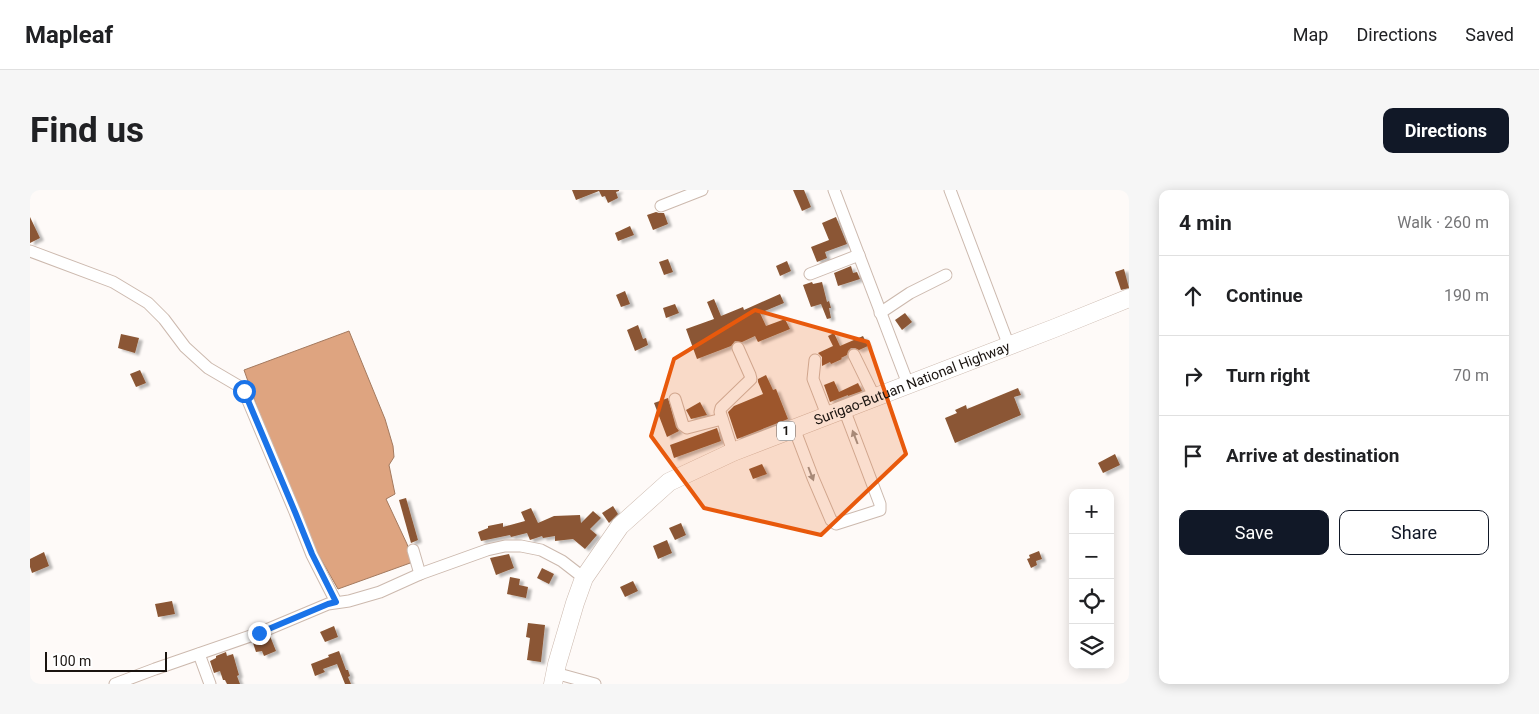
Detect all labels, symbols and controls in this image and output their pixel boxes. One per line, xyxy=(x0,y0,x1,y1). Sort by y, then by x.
text: Mapleaf xyxy=(25,21,113,49)
text: Map xyxy=(1293,24,1328,45)
text: Directions xyxy=(1356,24,1437,45)
text: Saved xyxy=(1465,24,1514,45)
button: Directions xyxy=(1383,108,1509,153)
text: Find us xyxy=(30,110,144,151)
text: 4 min xyxy=(1179,211,1232,235)
text: Walk · 260 m xyxy=(1397,213,1489,232)
icon: ahead xyxy=(1179,282,1207,310)
text: Continue xyxy=(1226,284,1303,307)
text: 190 m xyxy=(1444,286,1489,305)
street label: Surigao-Butuan National Highway xyxy=(812,338,1012,428)
icon: right xyxy=(1179,362,1207,390)
text: Turn right xyxy=(1226,364,1310,387)
text: 70 m xyxy=(1453,366,1489,385)
route start xyxy=(233,380,256,403)
road number: 1 xyxy=(777,422,795,440)
one-way arrow xyxy=(851,430,858,445)
icon: arrive xyxy=(1179,442,1207,470)
text: Arrive at destination xyxy=(1226,444,1399,467)
one-way arrow xyxy=(808,466,815,481)
map controls xyxy=(1069,489,1114,669)
button: + xyxy=(1069,489,1114,534)
button: Save xyxy=(1179,510,1329,555)
button: Share xyxy=(1339,510,1489,555)
button: − xyxy=(1069,534,1114,579)
button: locate xyxy=(1069,579,1114,624)
route end xyxy=(248,622,271,645)
button: layers xyxy=(1069,624,1114,669)
scale bar xyxy=(45,649,168,672)
text: 100 m xyxy=(52,653,91,669)

